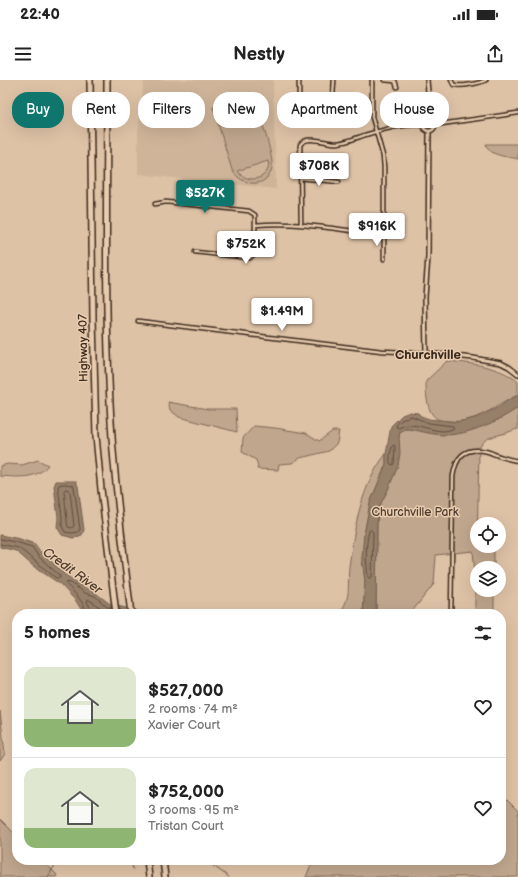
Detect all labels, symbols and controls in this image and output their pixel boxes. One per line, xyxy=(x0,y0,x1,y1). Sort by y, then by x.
text: 22:40 xyxy=(20,5,60,24)
icon: menu xyxy=(12,43,34,65)
icon: share xyxy=(484,43,506,65)
text: Nestly xyxy=(233,44,285,65)
chip: Buy xyxy=(12,92,64,128)
chip: Rent xyxy=(72,92,130,128)
chip: Filters xyxy=(138,92,205,128)
chip: New xyxy=(213,92,269,128)
chip: Apartment xyxy=(277,92,372,128)
chip: House xyxy=(380,92,449,128)
pin: $708K xyxy=(291,153,347,187)
text: $708K xyxy=(299,158,339,174)
pin: $527K xyxy=(177,180,233,214)
text: $527K xyxy=(185,185,225,201)
pin: $916K xyxy=(349,213,405,247)
text: $916K xyxy=(358,218,396,234)
pin: $752K xyxy=(218,231,274,265)
text: $752K xyxy=(226,236,266,252)
pin: $1.49M xyxy=(249,298,315,332)
text: $1.49M xyxy=(260,303,304,319)
street label: Highway 407 xyxy=(75,314,92,382)
district label: Churchville xyxy=(395,347,462,363)
park label: Churchville Park xyxy=(371,505,459,520)
map controls xyxy=(470,517,506,597)
button: locate xyxy=(470,517,506,553)
water label: Credit River xyxy=(40,544,106,598)
button: layers xyxy=(470,561,506,597)
icon: filters xyxy=(472,622,494,644)
text: 5 homes xyxy=(24,623,90,643)
text: $527,000 xyxy=(148,681,224,701)
icon: home xyxy=(56,683,104,731)
icon: heart xyxy=(472,696,494,718)
text: 2 rooms · 74 m² xyxy=(148,701,238,717)
text: Xavier Court xyxy=(148,717,220,733)
text: $752,000 xyxy=(148,782,224,802)
icon: home xyxy=(56,784,104,832)
icon: heart xyxy=(472,797,494,819)
text: 3 rooms · 95 m² xyxy=(148,802,239,818)
text: Tristan Court xyxy=(148,818,224,834)

